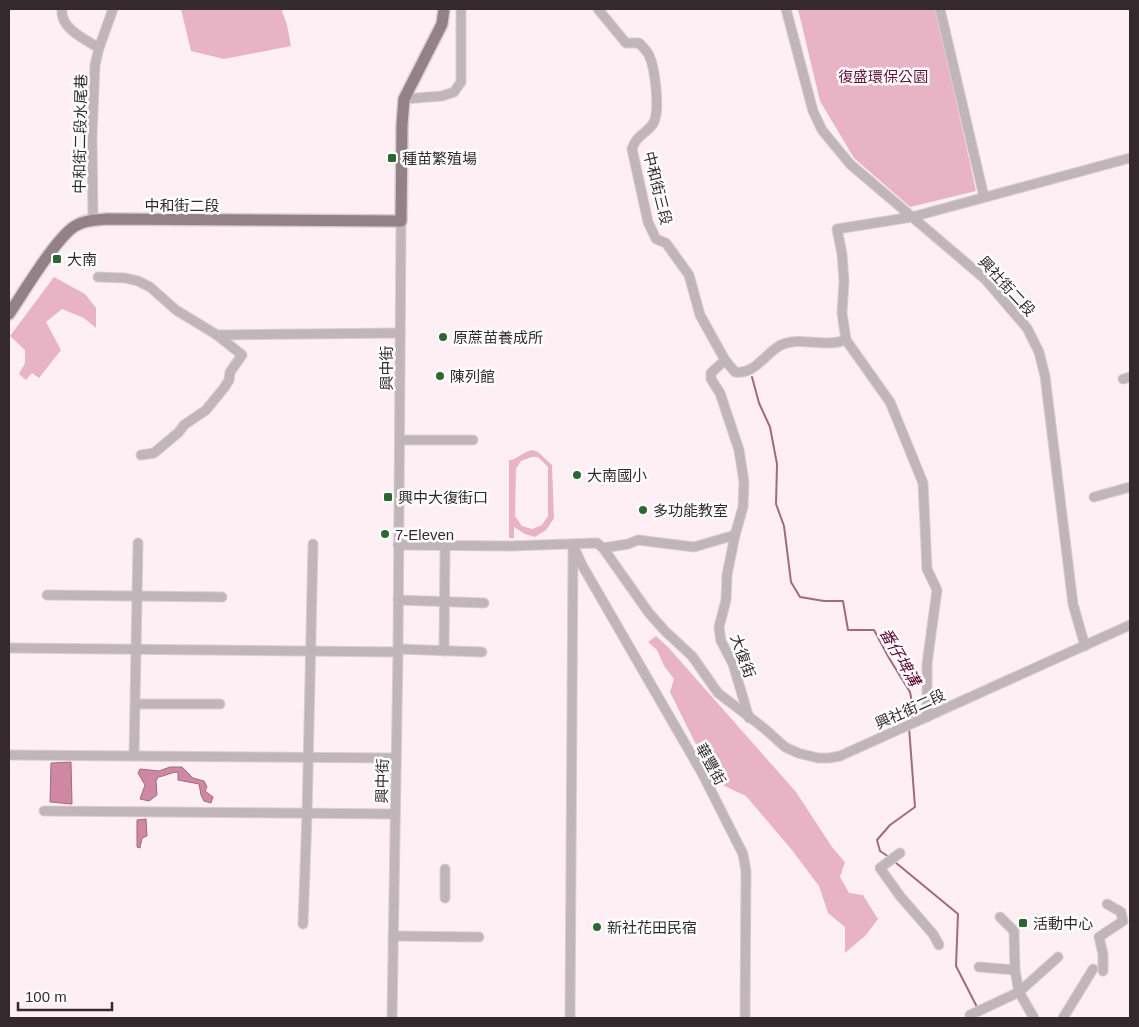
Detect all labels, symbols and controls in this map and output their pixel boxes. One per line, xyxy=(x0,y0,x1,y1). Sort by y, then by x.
park label: 復盛環保公園 xyxy=(838,68,928,85)
street label: 中和街二段水尾巷 xyxy=(70,74,90,194)
place label: 種苗繁殖場 xyxy=(402,150,477,167)
street label: 中和街三段 xyxy=(641,150,675,226)
marker: 種苗繁殖場 xyxy=(386,152,398,164)
street label: 中和街二段 xyxy=(144,197,220,214)
place label: 大南 xyxy=(67,251,97,268)
marker: 大南 xyxy=(51,253,63,265)
street label: 興社街二段 xyxy=(975,253,1039,319)
place label: 原蔗苗養成所 xyxy=(453,329,543,346)
marker: 原蔗苗養成所 xyxy=(437,331,449,343)
street label: 興中街 xyxy=(378,345,395,391)
place label: 陳列館 xyxy=(450,368,495,385)
marker: 陳列館 xyxy=(434,370,446,382)
place label: 大南國小 xyxy=(587,467,647,484)
marker: 大南國小 xyxy=(571,469,583,481)
place label: 興中大復街口 xyxy=(398,489,488,506)
marker: 興中大復街口 xyxy=(382,491,394,503)
place label: 多功能教室 xyxy=(653,502,728,519)
marker: 多功能教室 xyxy=(637,504,649,516)
place label: 7-Eleven xyxy=(395,526,454,543)
marker: 7-Eleven xyxy=(379,528,391,540)
water label: 番仔埤溝 xyxy=(877,625,924,691)
street label: 大復街 xyxy=(727,632,759,680)
street label: 興社街二段 xyxy=(872,686,948,732)
street label: 華豐街 xyxy=(693,740,729,788)
street label: 興中街 xyxy=(373,758,391,804)
place label: 活動中心 xyxy=(1033,915,1093,932)
marker: 活動中心 xyxy=(1017,917,1029,929)
place label: 新社花田民宿 xyxy=(607,919,697,936)
marker: 新社花田民宿 xyxy=(591,921,603,933)
scale bar xyxy=(18,980,111,1012)
text: 100 m xyxy=(25,988,67,1005)

